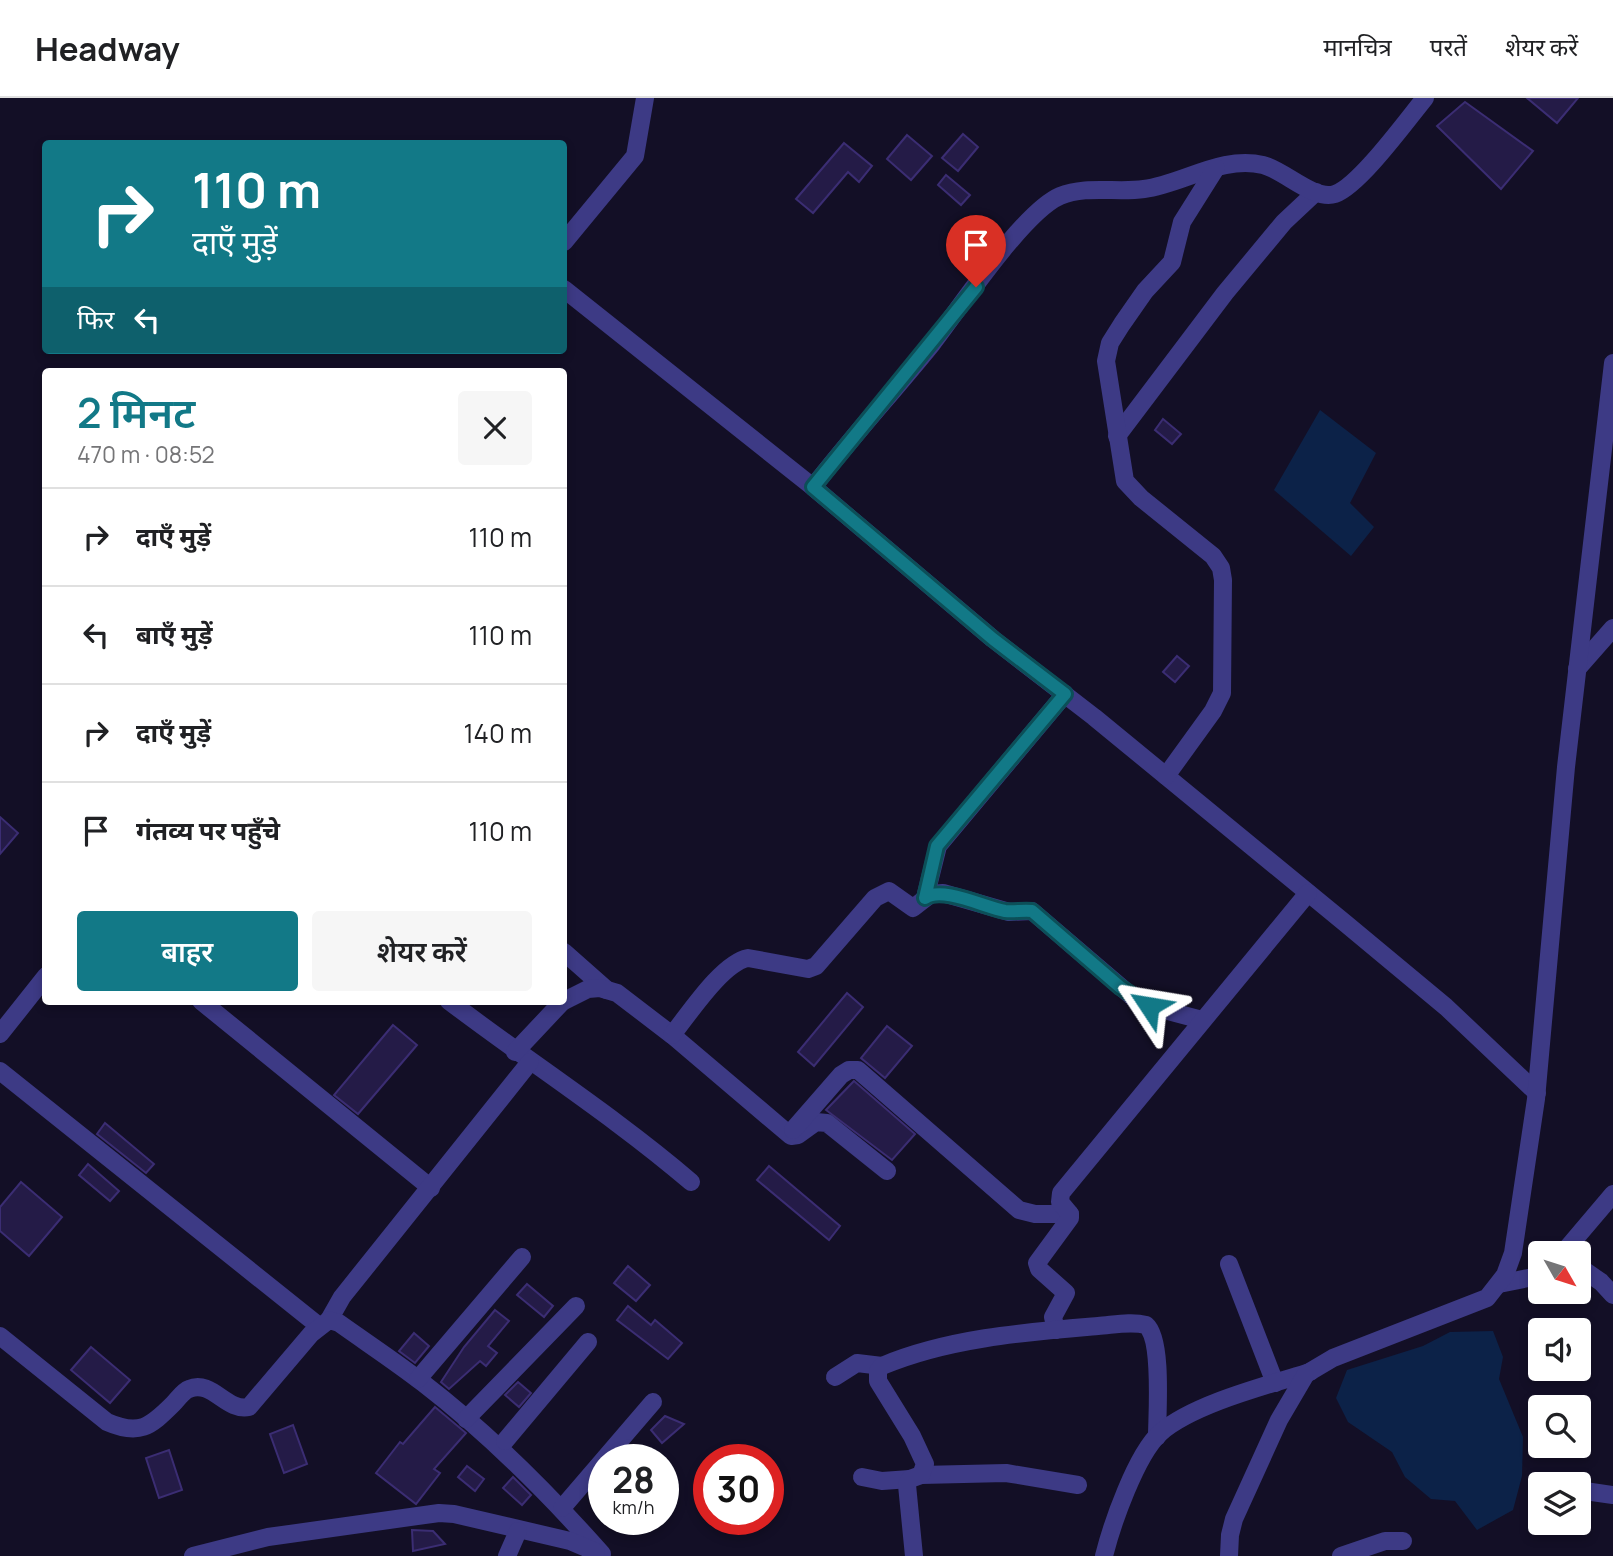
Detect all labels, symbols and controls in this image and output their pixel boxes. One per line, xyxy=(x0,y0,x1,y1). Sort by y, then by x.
text: Headway xyxy=(35,26,180,71)
text: मानचित्र xyxy=(1323,30,1392,63)
text: परतें xyxy=(1430,30,1467,63)
text: शेयर करें xyxy=(1505,30,1578,63)
text: 110 m xyxy=(192,156,321,223)
icon: right xyxy=(77,168,168,259)
pin xyxy=(946,215,1006,287)
text: दाएँ मुड़ें xyxy=(192,220,278,264)
icon: arrive xyxy=(957,226,995,264)
text: फिर xyxy=(77,301,114,337)
icon: left xyxy=(128,301,166,339)
text: 2 मिनट xyxy=(77,383,195,441)
button: close xyxy=(458,391,532,465)
text: 470 m · 08:52 xyxy=(77,438,215,470)
icon: right xyxy=(77,518,115,556)
text: दाएँ मुड़ें xyxy=(136,518,211,554)
text: 110 m xyxy=(469,519,532,555)
icon: left xyxy=(77,616,115,654)
text: बाएँ मुड़ें xyxy=(136,616,213,652)
text: 110 m xyxy=(469,617,532,653)
icon: right xyxy=(77,714,115,752)
text: दाएँ मुड़ें xyxy=(136,714,211,750)
text: 140 m xyxy=(463,715,532,751)
icon: arrive xyxy=(77,812,115,850)
text: गंतव्य पर पहुँचे xyxy=(136,812,280,848)
text: 110 m xyxy=(469,813,532,849)
button: बाहर xyxy=(77,911,298,991)
button: शेयर करें xyxy=(312,911,532,991)
position arrow xyxy=(1112,969,1186,1043)
north arrow xyxy=(1528,1241,1591,1304)
map controls xyxy=(1528,1241,1591,1535)
button: sound xyxy=(1528,1318,1591,1381)
button: search xyxy=(1528,1395,1591,1458)
speed limit sign: 30 xyxy=(693,1444,784,1535)
text: 28 xyxy=(612,1456,655,1504)
button: layers xyxy=(1528,1472,1591,1535)
text: km/h xyxy=(613,1495,654,1519)

